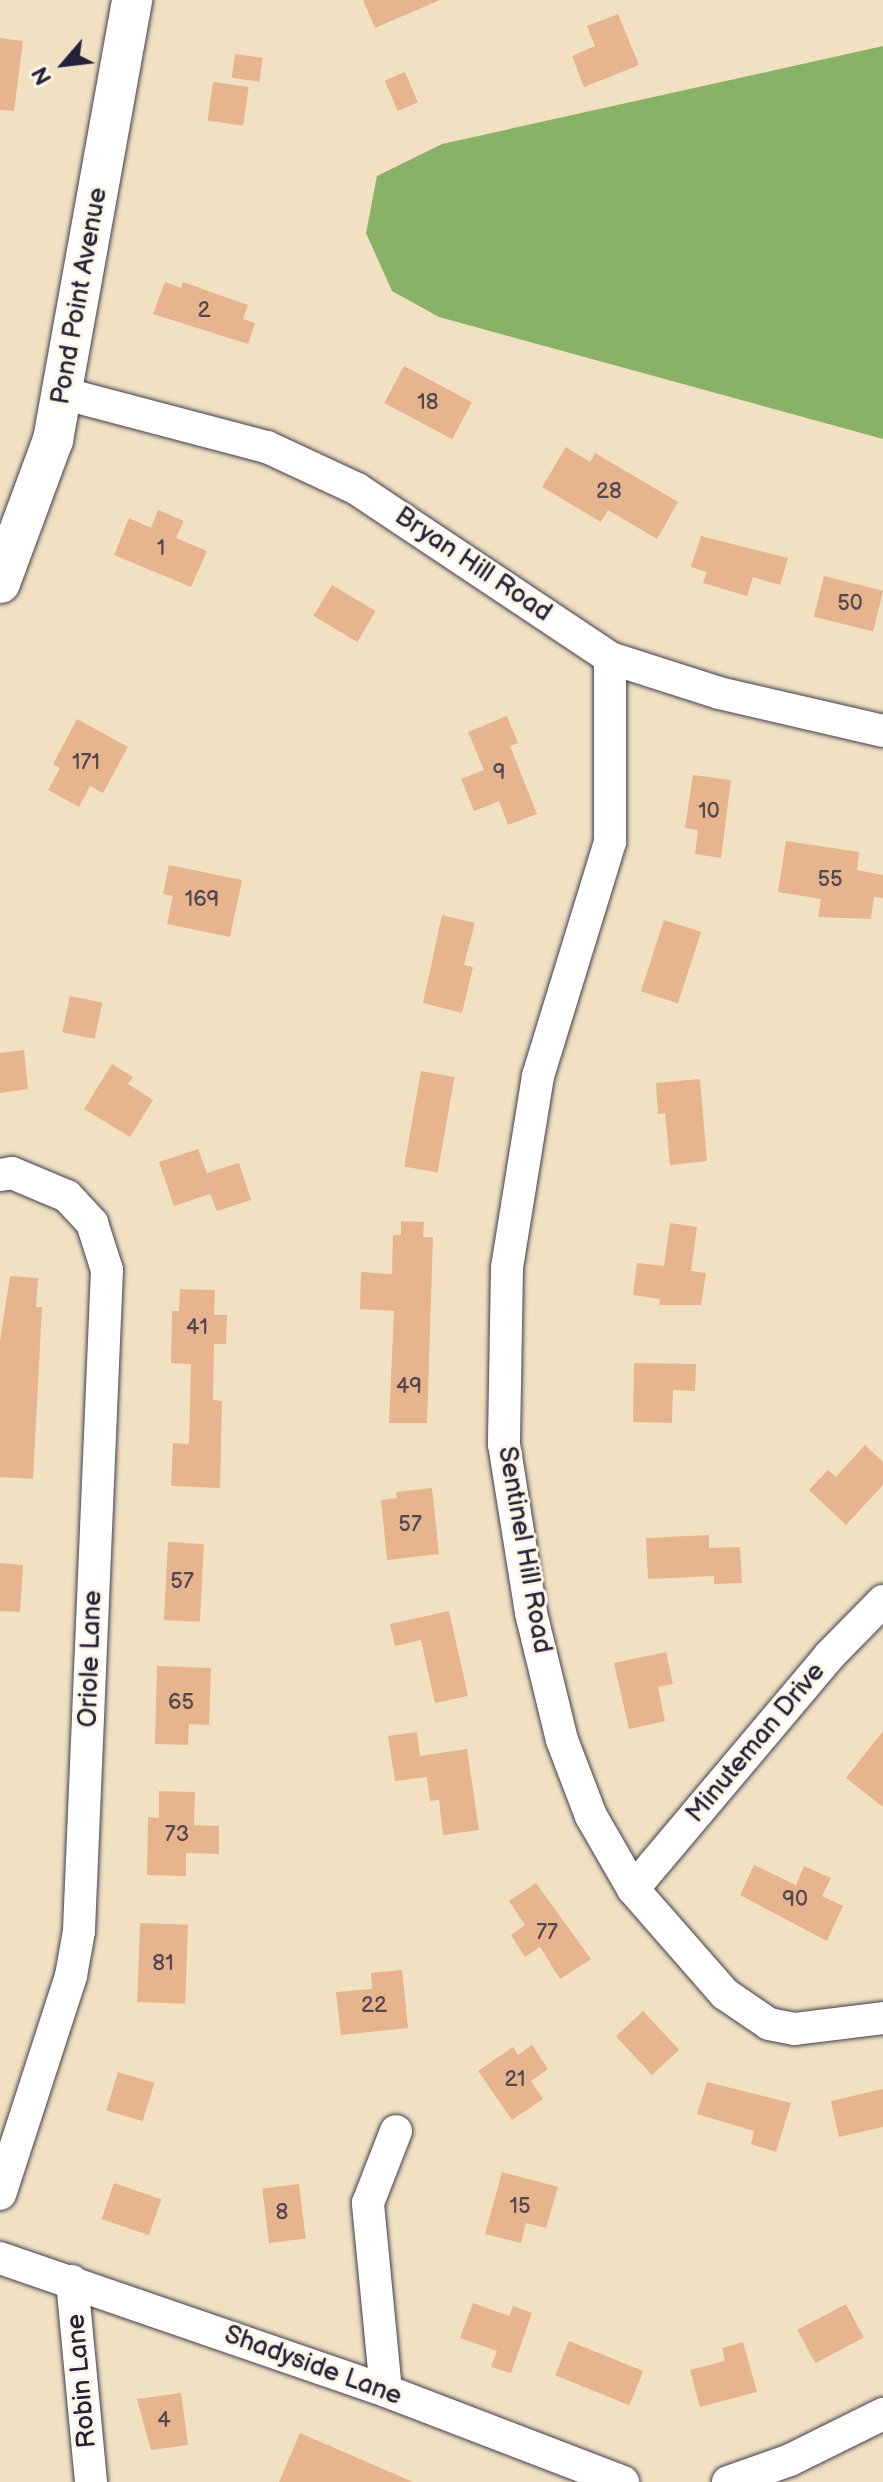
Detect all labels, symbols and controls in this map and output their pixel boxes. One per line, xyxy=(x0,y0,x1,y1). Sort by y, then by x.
north arrow xyxy=(24,24,104,104)
text: N xyxy=(27,62,58,89)
street label: Pond Point Avenue xyxy=(46,185,114,407)
house number: 2 xyxy=(198,298,210,324)
house number: 18 xyxy=(417,390,439,416)
house number: 28 xyxy=(596,479,622,505)
street label: Bryan Hill Road xyxy=(389,501,557,629)
house number: 1 xyxy=(157,536,165,562)
house number: 50 xyxy=(837,591,863,617)
house number: 171 xyxy=(72,750,100,776)
house number: 9 xyxy=(493,760,505,786)
house number: 10 xyxy=(698,799,720,825)
house number: 55 xyxy=(817,867,843,893)
house number: 169 xyxy=(185,887,219,913)
house number: 41 xyxy=(186,1315,208,1341)
house number: 49 xyxy=(396,1374,422,1400)
street label: Sentinel Hill Road xyxy=(490,1444,558,1656)
house number: 57 xyxy=(398,1512,422,1538)
house number: 57 xyxy=(170,1569,194,1595)
street label: Oriole Lane xyxy=(73,1590,109,1728)
street label: Minuteman Drive xyxy=(680,1657,832,1829)
house number: 65 xyxy=(168,1690,194,1716)
house number: 73 xyxy=(165,1822,189,1848)
house number: 90 xyxy=(782,1887,808,1913)
house number: 77 xyxy=(536,1920,558,1946)
house number: 81 xyxy=(152,1951,174,1977)
house number: 22 xyxy=(361,1993,387,2019)
house number: 21 xyxy=(504,2067,526,2093)
house number: 15 xyxy=(509,2194,531,2220)
house number: 8 xyxy=(276,2200,288,2226)
street label: Robin Lane xyxy=(61,2313,103,2449)
street label: Shadyside Lane xyxy=(220,2319,406,2413)
house number: 4 xyxy=(157,2408,171,2434)

